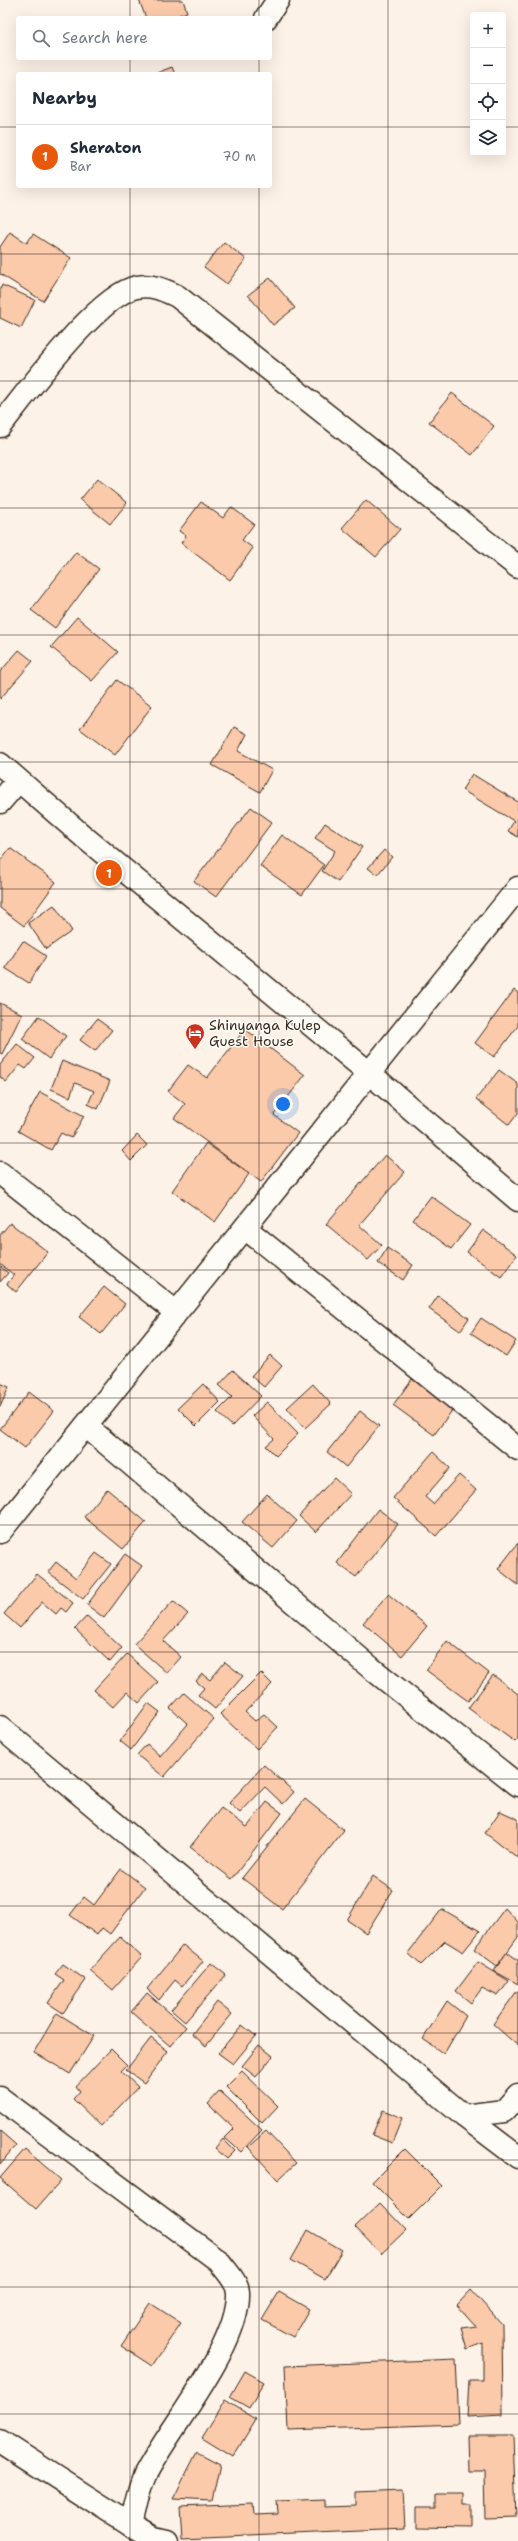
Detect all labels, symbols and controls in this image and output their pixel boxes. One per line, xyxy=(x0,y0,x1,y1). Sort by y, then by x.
map controls xyxy=(470,12,506,156)
button: + xyxy=(470,12,506,48)
search box xyxy=(16,16,272,60)
icon: search xyxy=(30,27,52,49)
text: Search here xyxy=(62,28,148,48)
button: − xyxy=(470,48,506,84)
button: locate xyxy=(470,84,506,120)
text: Nearby xyxy=(32,87,97,109)
button: layers xyxy=(470,120,506,156)
text: Sheraton xyxy=(70,138,142,158)
text: 1 xyxy=(42,148,48,165)
text: 70 m xyxy=(222,148,256,165)
text: Bar xyxy=(70,158,92,175)
pin: 1 xyxy=(96,858,122,888)
place label: Shinyanga Kulep Guest House xyxy=(209,1016,321,1050)
hotel icon: Shinyanga Kulep Guest House xyxy=(184,1022,206,1050)
your location xyxy=(273,1094,293,1114)

